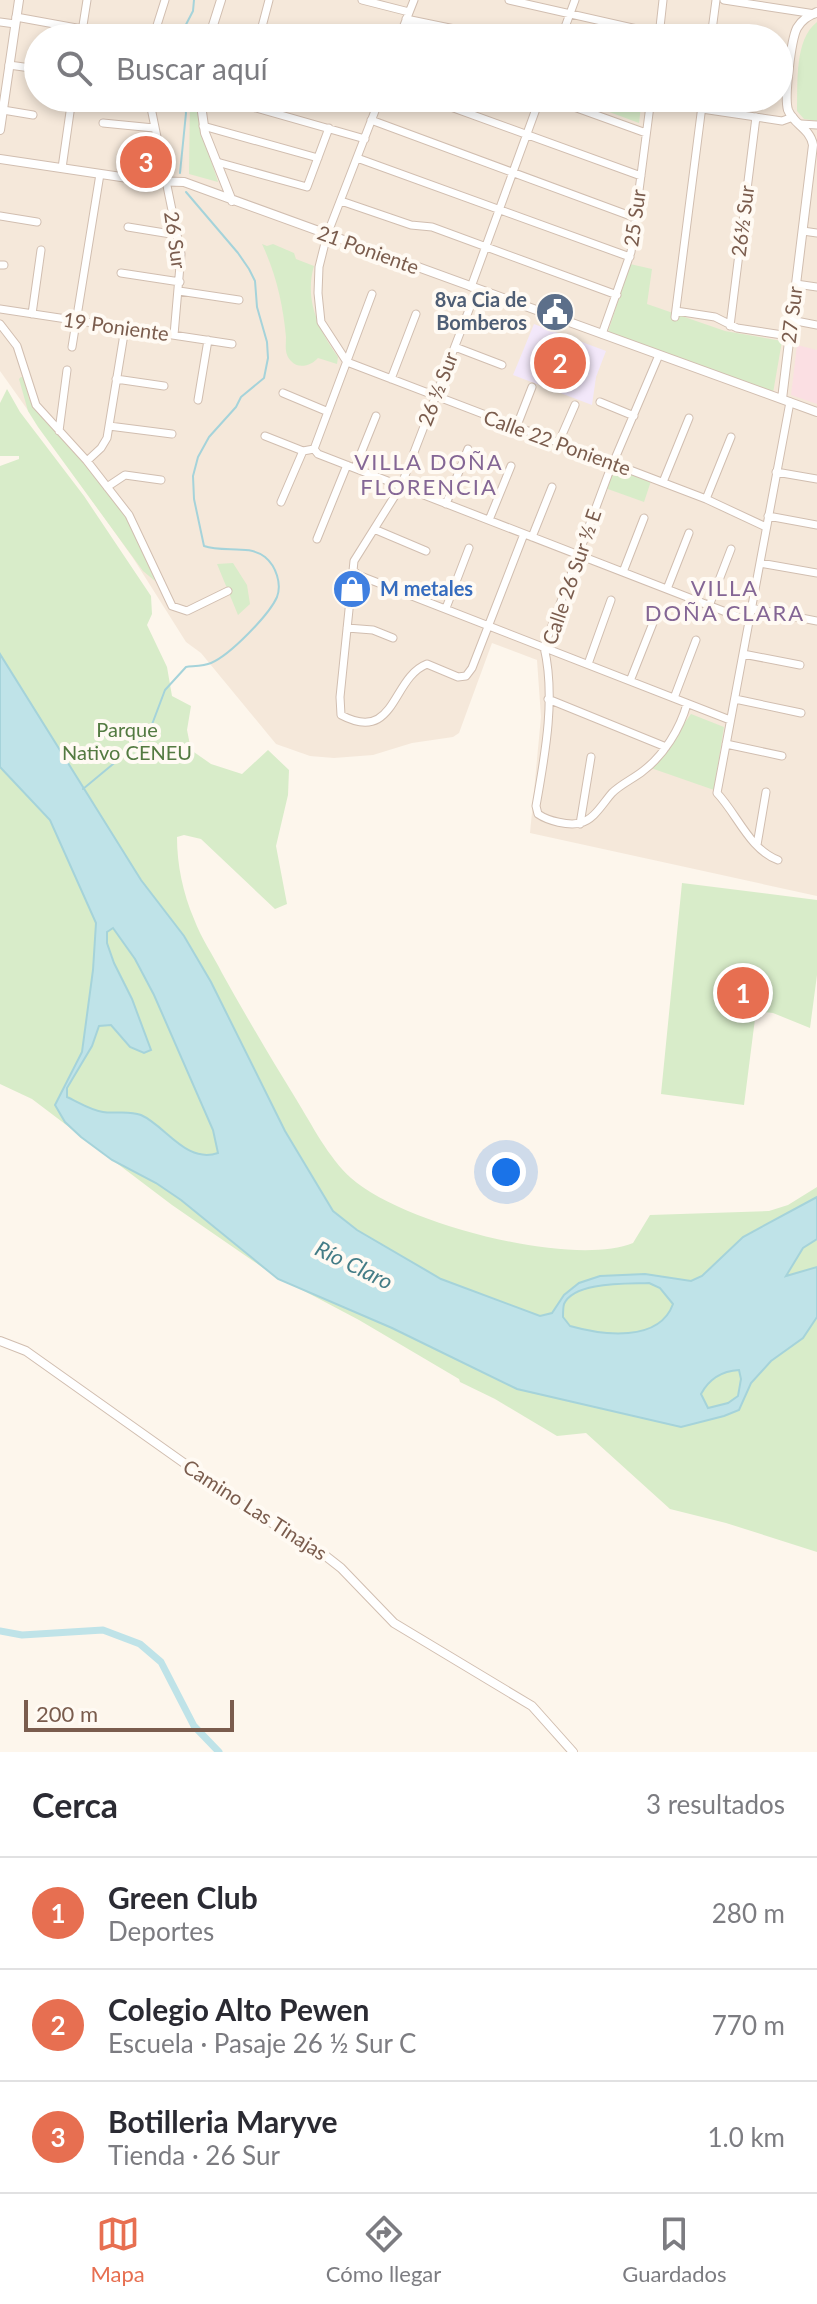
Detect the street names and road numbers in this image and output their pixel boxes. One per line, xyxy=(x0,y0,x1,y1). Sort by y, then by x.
street label: 26½ Sur xyxy=(726,183,758,258)
street label: 25 Sur xyxy=(618,187,650,248)
street label: 26 Sur xyxy=(160,210,192,271)
street label: 21 Poniente xyxy=(314,220,422,279)
street label: 27 Sur xyxy=(776,284,807,345)
street label: 19 Poniente xyxy=(62,307,170,345)
street label: 26 ½ Sur xyxy=(412,348,462,429)
street label: Calle 22 Poniente xyxy=(481,404,634,480)
street label: Calle 26 Sur ½ E xyxy=(537,506,605,648)
street label: Camino Las Tinajas xyxy=(179,1454,332,1565)

